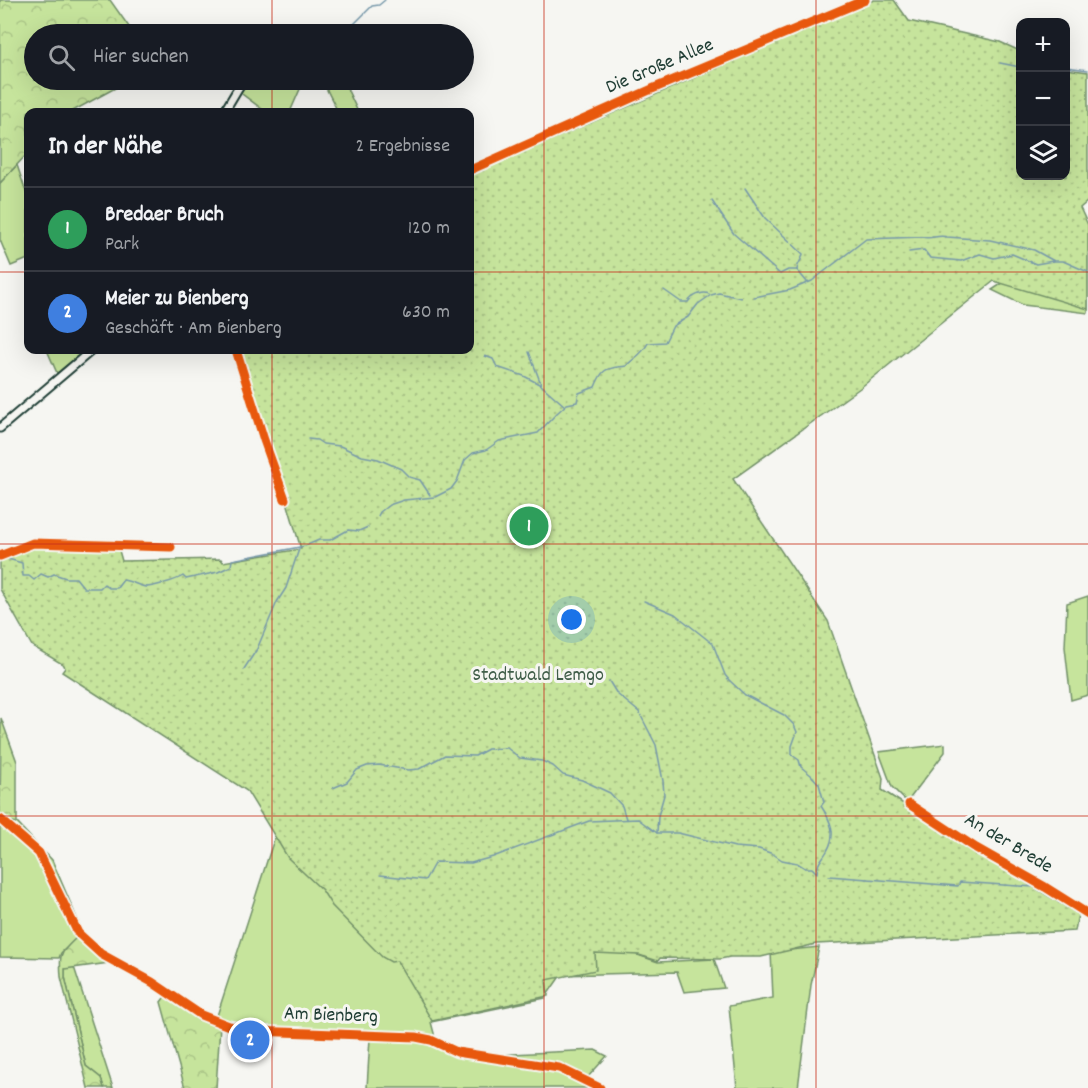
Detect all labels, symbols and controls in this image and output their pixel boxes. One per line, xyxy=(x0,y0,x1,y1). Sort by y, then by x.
map controls xyxy=(1016,18,1070,180)
button: + xyxy=(1016,18,1070,72)
search box xyxy=(24,24,474,90)
street label: Die Große Allee xyxy=(602,32,718,102)
icon: search xyxy=(45,41,78,74)
text: Hier suchen xyxy=(93,42,189,73)
button: − xyxy=(1016,72,1070,126)
button: layers xyxy=(1016,126,1070,180)
text: In der Nähe xyxy=(48,129,162,166)
text: 2 Ergebnisse xyxy=(355,133,450,161)
text: Bredaer Bruch xyxy=(105,200,224,231)
text: 1 xyxy=(65,215,70,243)
text: 120 m xyxy=(408,215,450,243)
text: Park xyxy=(105,231,139,259)
text: Meier zu Bienberg xyxy=(105,284,249,315)
text: 2 xyxy=(63,299,72,327)
text: 630 m xyxy=(402,299,450,327)
text: Geschäft · Am Bienberg xyxy=(105,315,282,343)
pin: 1 xyxy=(510,504,548,548)
your location xyxy=(557,605,586,634)
park label: Stadtwald Lemgo xyxy=(472,662,604,690)
street label: An der Brede xyxy=(958,807,1058,882)
street label: Am Bienberg xyxy=(284,1000,378,1032)
pin: 2 xyxy=(230,1018,270,1062)

